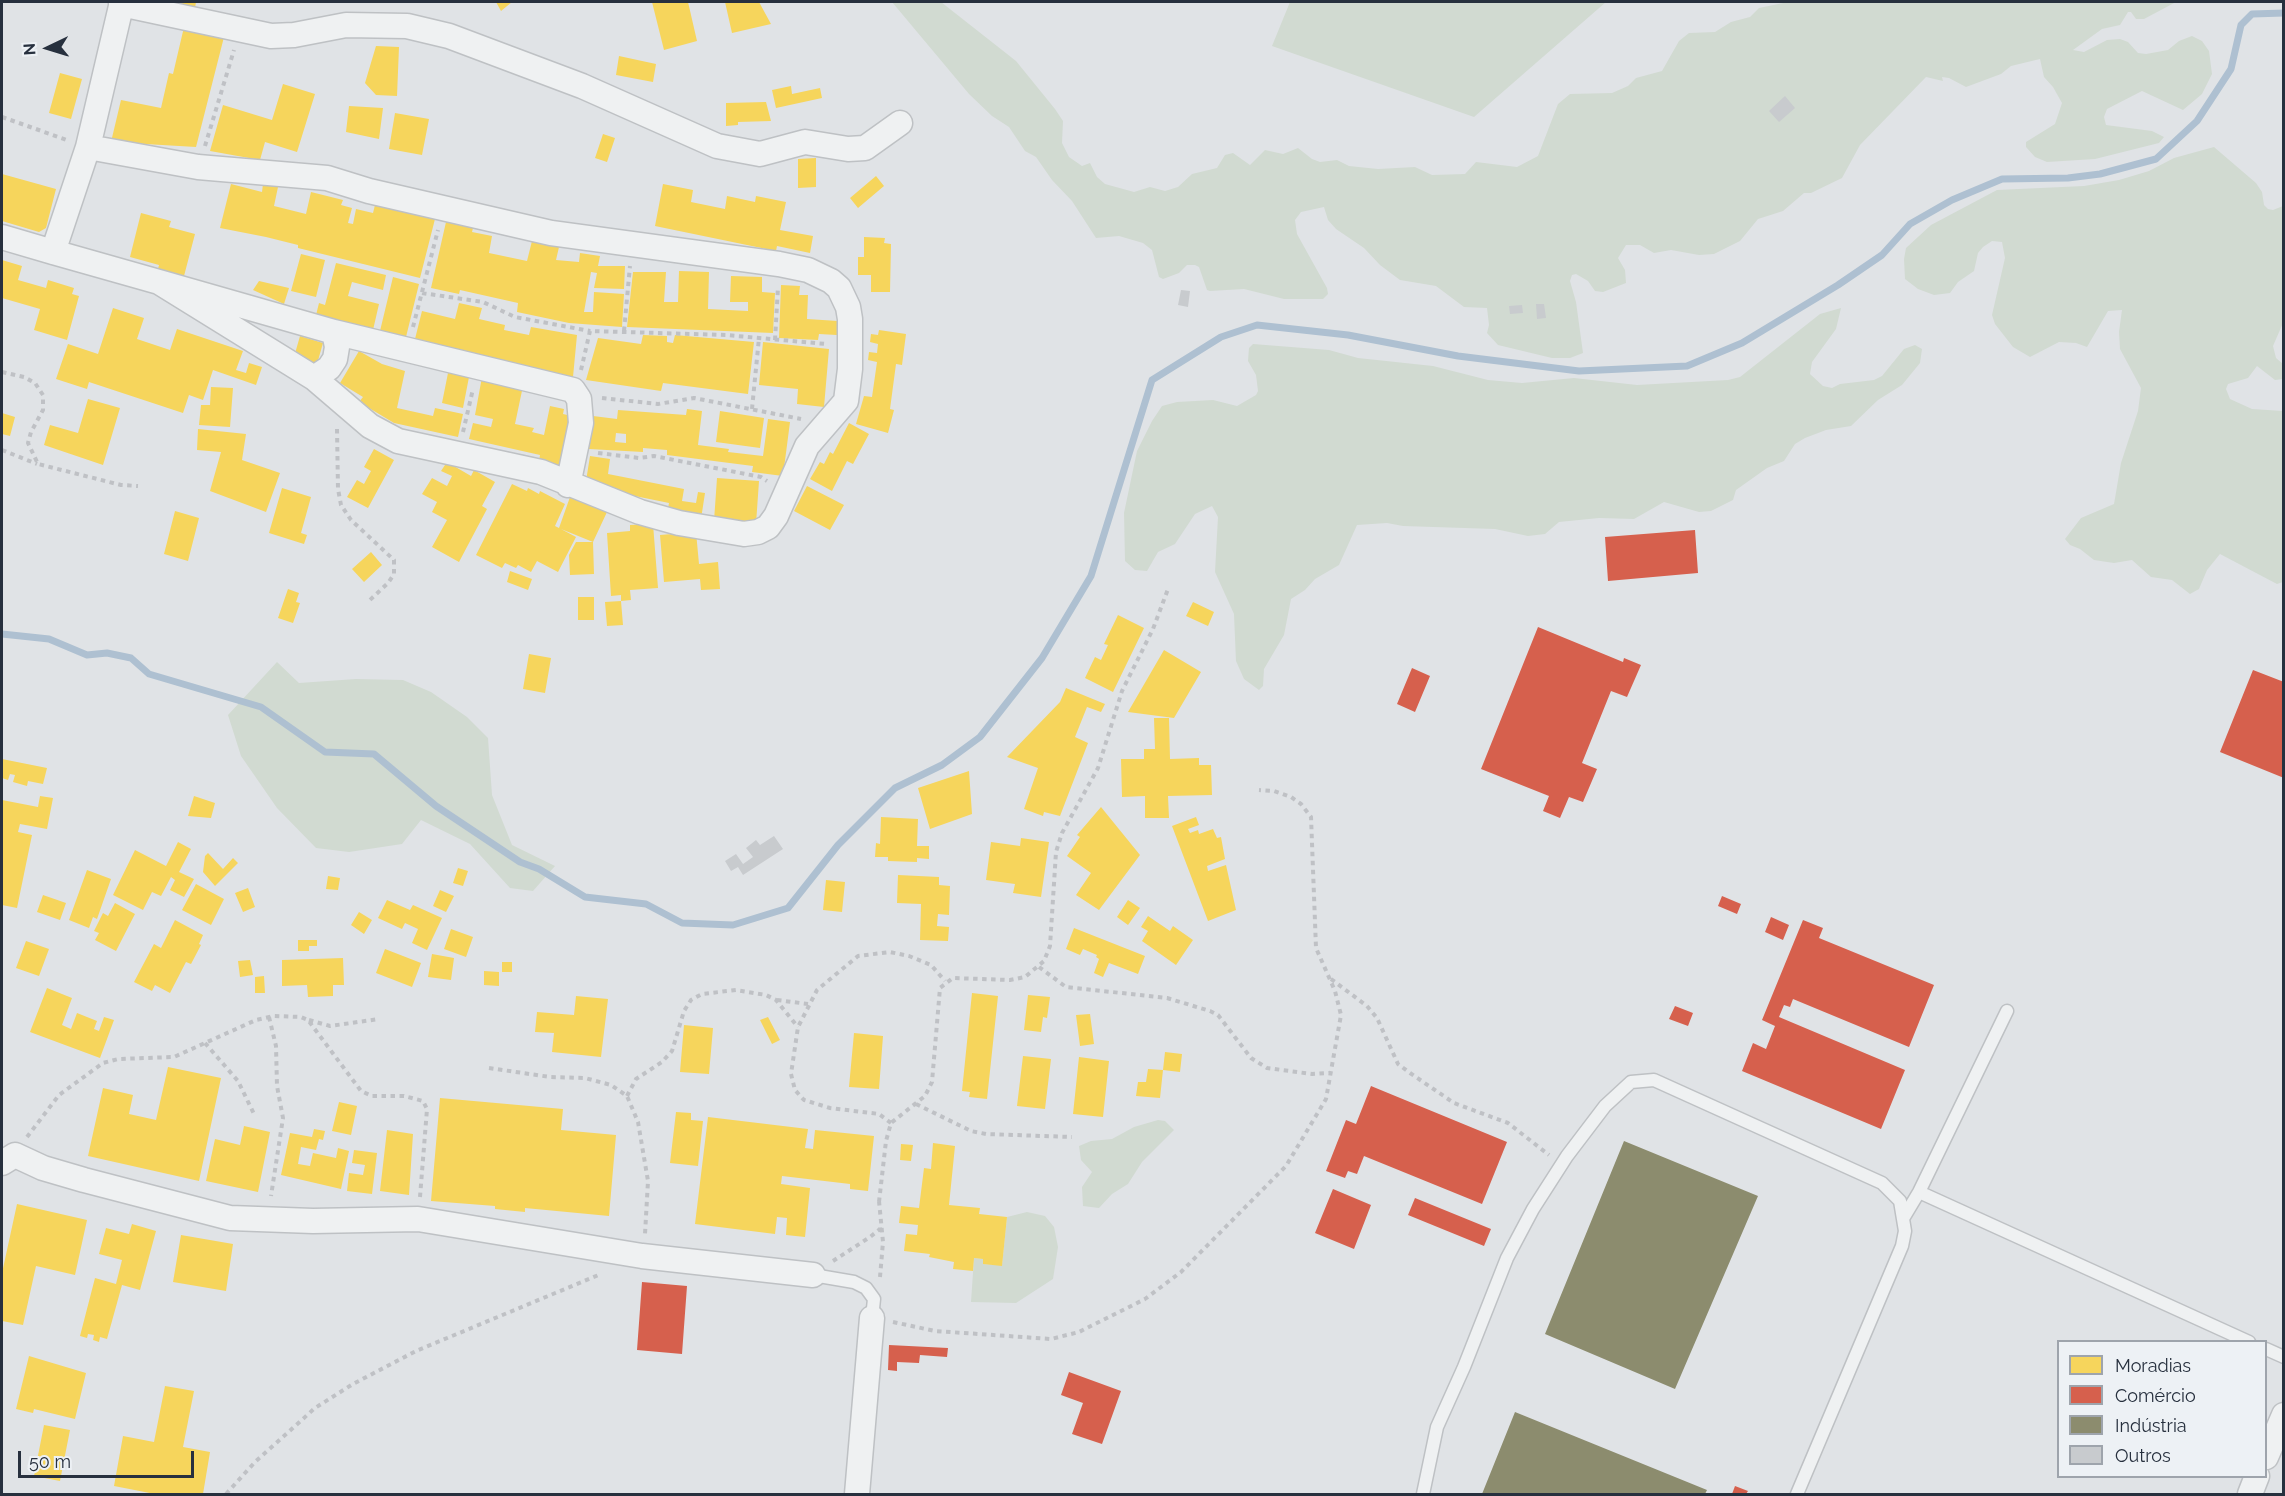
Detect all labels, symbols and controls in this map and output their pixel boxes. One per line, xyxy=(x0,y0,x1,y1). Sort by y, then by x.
north arrow xyxy=(18,18,78,78)
text: N xyxy=(20,43,39,56)
legend xyxy=(2057,1340,2267,1478)
text: Moradias xyxy=(2115,1355,2191,1376)
text: Comércio xyxy=(2115,1385,2196,1406)
text: Indústria xyxy=(2115,1415,2187,1436)
scale bar xyxy=(21,1439,196,1477)
text: Outros xyxy=(2115,1445,2171,1466)
text: 50 m xyxy=(29,1451,71,1472)

